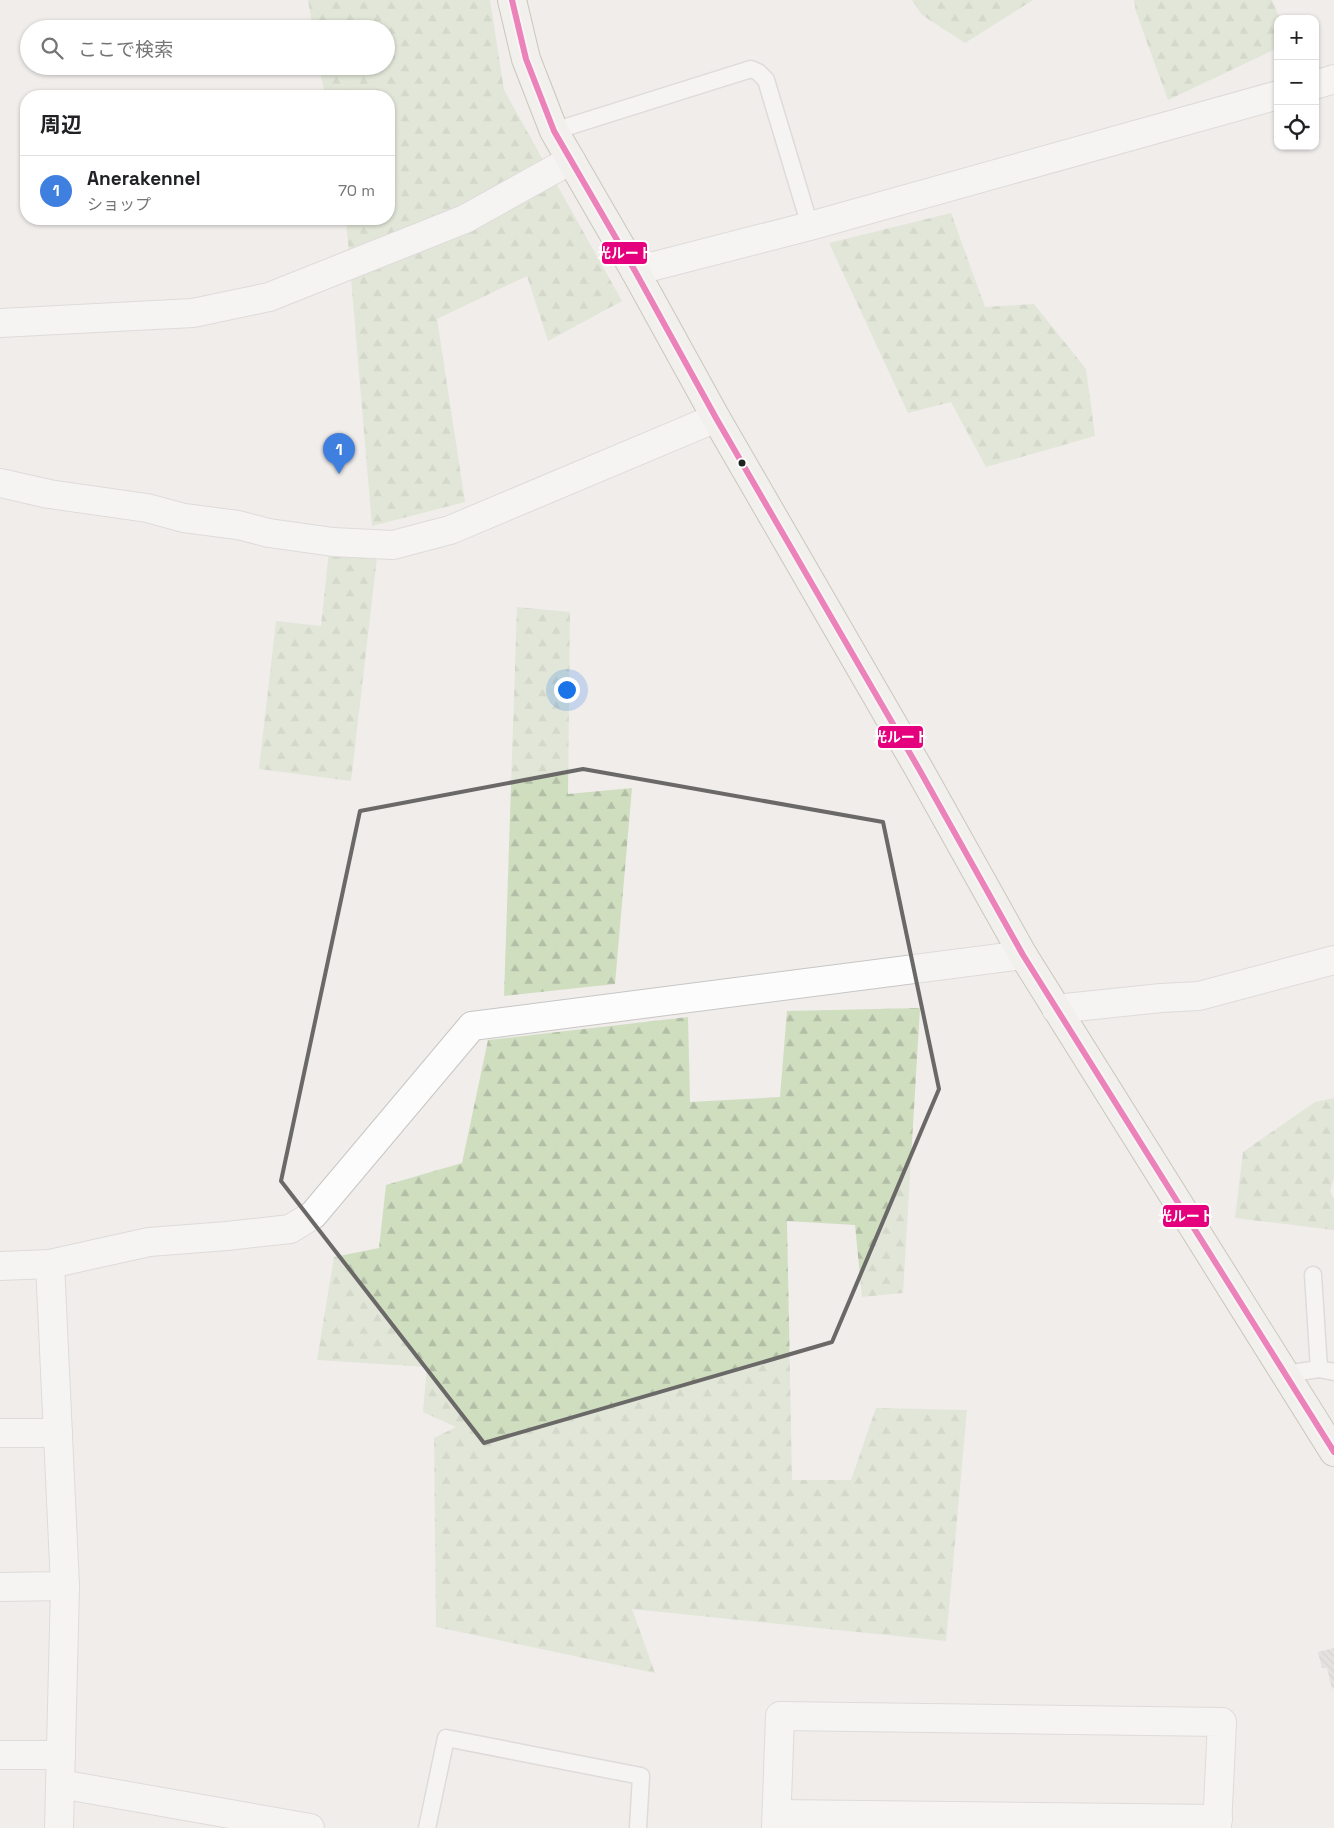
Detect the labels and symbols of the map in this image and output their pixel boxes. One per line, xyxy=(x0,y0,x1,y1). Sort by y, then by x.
line badge: 光ルート xyxy=(601,241,648,265)
text: 光ルート xyxy=(597,244,653,262)
pin: 1 xyxy=(323,433,355,474)
unlabelled marker xyxy=(737,458,747,468)
your location xyxy=(554,677,580,703)
line badge: 光ルート xyxy=(877,725,924,749)
text: 光ルート xyxy=(873,728,929,746)
line badge: 光ルート xyxy=(1162,1204,1210,1228)
text: 光ルート xyxy=(1158,1207,1214,1225)

